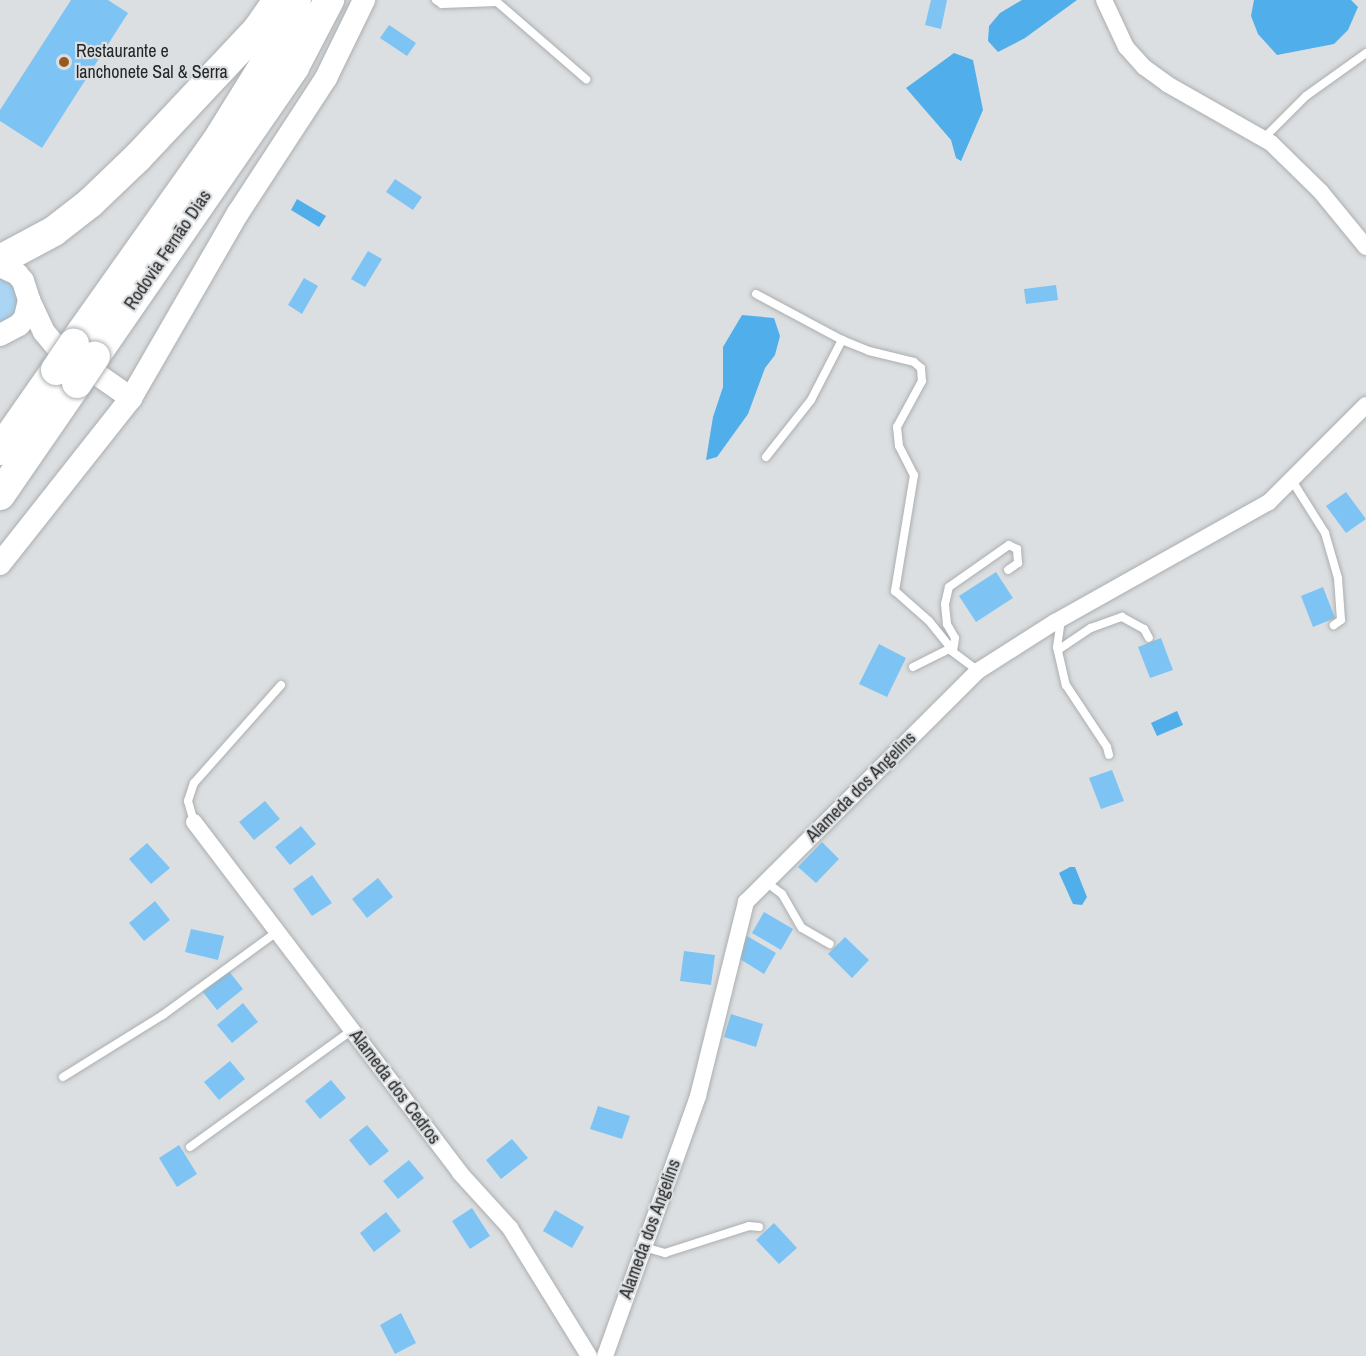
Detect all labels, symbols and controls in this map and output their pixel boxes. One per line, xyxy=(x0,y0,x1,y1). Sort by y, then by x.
place label: Restaurante e lanchonete Sal & Serra xyxy=(76,41,228,84)
marker: Restaurante e lanchonete Sal & Serra xyxy=(57,55,71,69)
street label: Rodovia Fernão Dias xyxy=(120,186,216,314)
street label: Alameda dos Angelins xyxy=(801,727,921,847)
street label: Alameda dos Cedros xyxy=(345,1025,445,1149)
street label: Alameda dos Angelins xyxy=(615,1156,685,1302)

